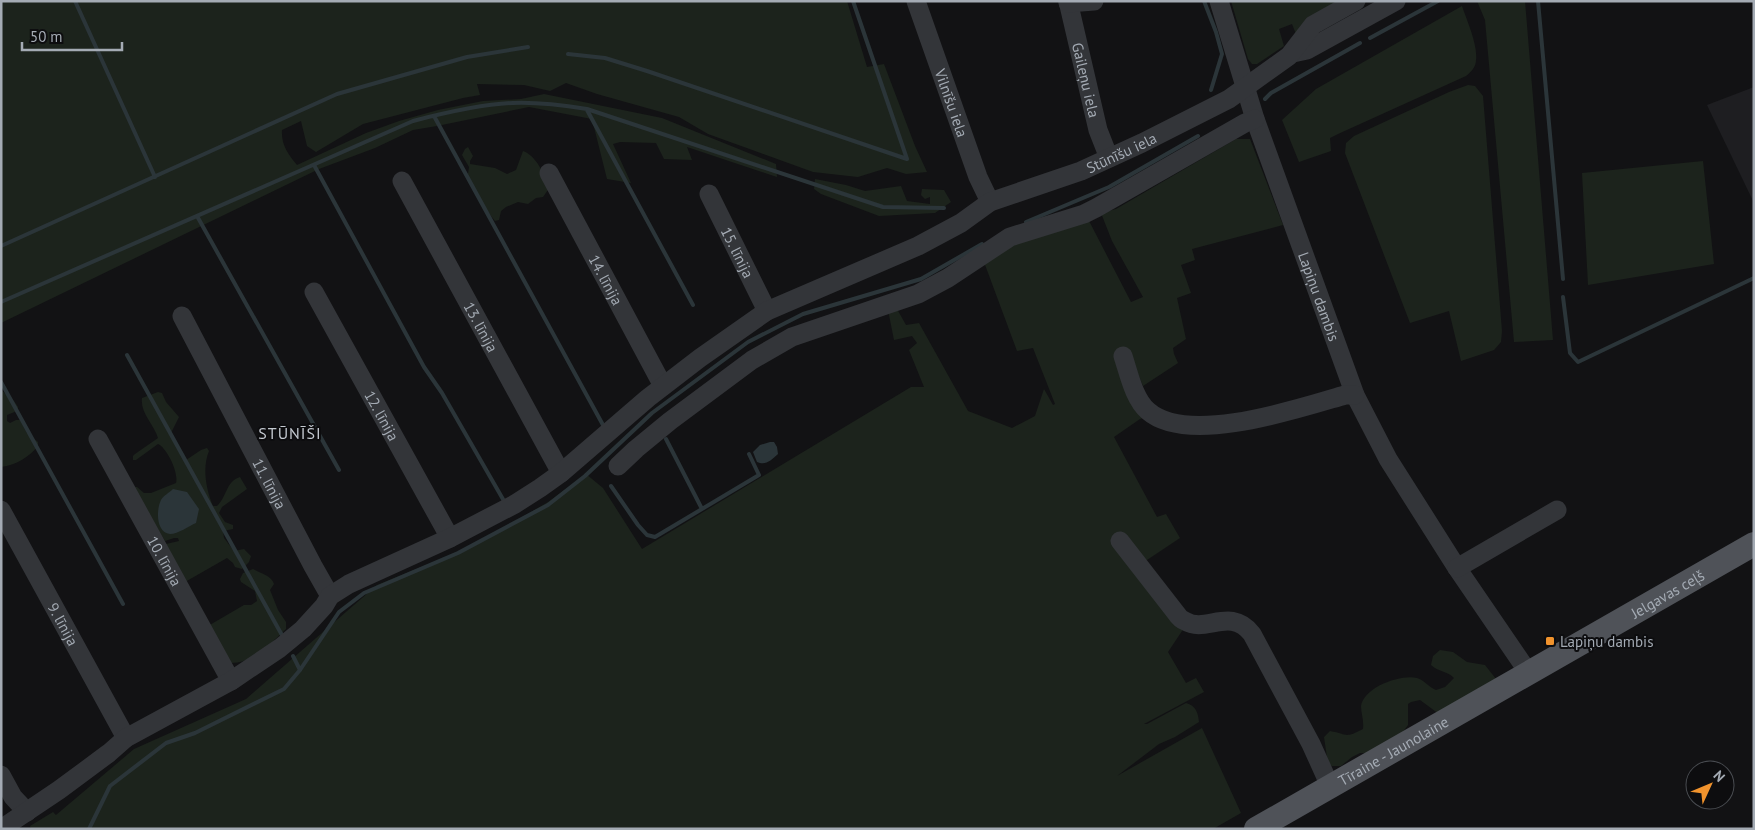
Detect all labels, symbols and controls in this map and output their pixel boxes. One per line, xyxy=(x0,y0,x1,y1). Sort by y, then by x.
scale bar xyxy=(22,20,122,52)
text: 50 m xyxy=(30,27,63,46)
street label: Gaileņu iela xyxy=(1068,40,1104,119)
street label: Vilnīšu iela xyxy=(931,65,973,140)
street label: Stūnīšu iela xyxy=(1083,128,1160,177)
street label: 15. līnija xyxy=(717,224,759,281)
street label: Lapiņu dambis xyxy=(1294,249,1344,344)
street label: 14. līnija xyxy=(585,251,627,308)
street label: 13. līnija xyxy=(460,298,503,355)
street label: 12. līnija xyxy=(361,387,404,444)
district label: STŪNĪŠI xyxy=(258,423,322,443)
street label: 11. līnija xyxy=(249,455,291,512)
street label: 10. līnija xyxy=(143,532,186,589)
street label: Jelgavas ceļš xyxy=(1626,565,1708,623)
street label: 9. līnija xyxy=(44,599,83,649)
place label: Lapiņu dambis xyxy=(1560,632,1653,651)
marker: Lapiņu dambis xyxy=(1544,635,1556,647)
street label: Tīraine - Jaunolaine xyxy=(1335,711,1452,790)
north arrow xyxy=(1685,760,1735,810)
text: N xyxy=(1710,766,1729,786)

